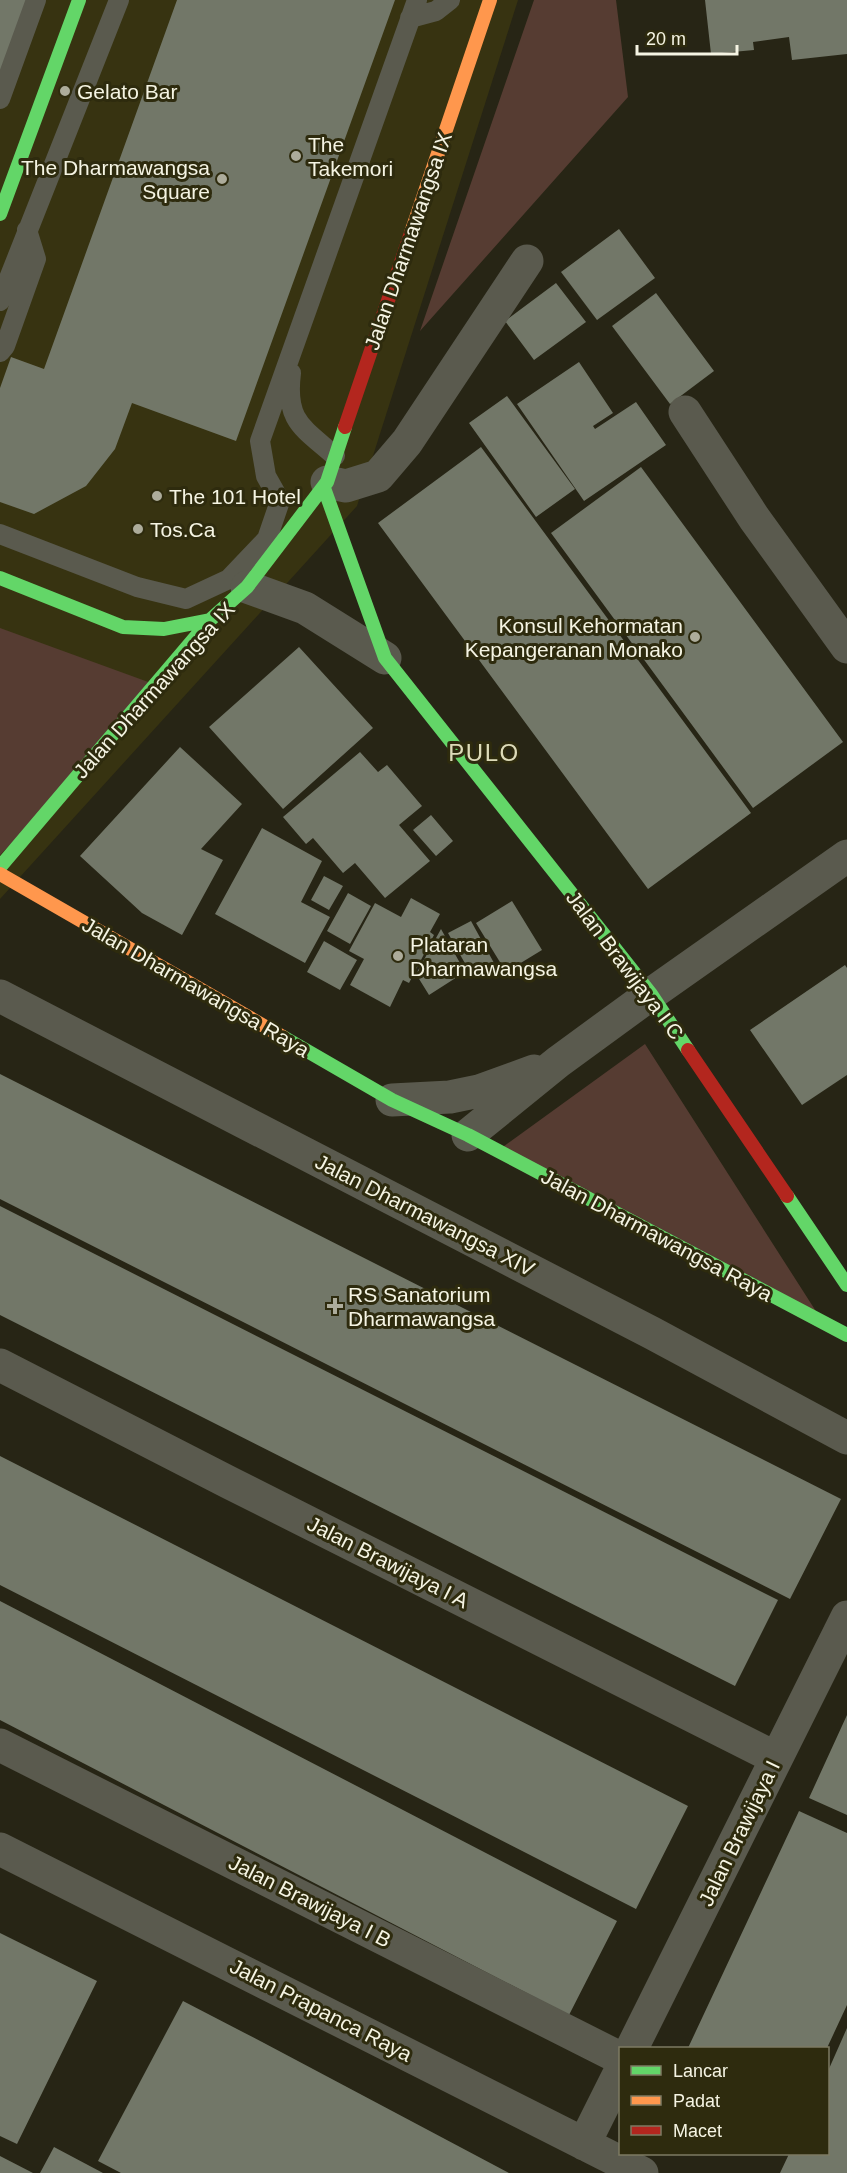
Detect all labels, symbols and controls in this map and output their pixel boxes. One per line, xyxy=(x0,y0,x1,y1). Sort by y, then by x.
scale bar xyxy=(637,18,738,56)
text: 20 m xyxy=(646,29,686,49)
place label: Gelato Bar xyxy=(77,80,177,103)
marker: Gelato Bar xyxy=(58,84,72,98)
street label: Jalan Dharmawangsa IX xyxy=(360,129,456,353)
place label: The Takemori xyxy=(308,133,393,180)
marker: The Takemori xyxy=(289,149,303,163)
place label: The Dharmawangsa Square xyxy=(21,156,210,203)
marker: The Dharmawangsa Square xyxy=(215,172,229,186)
place label: The 101 Hotel xyxy=(169,485,301,508)
marker: The 101 Hotel xyxy=(150,489,164,503)
place label: Tos.Ca xyxy=(150,518,216,541)
marker: Tos.Ca xyxy=(131,522,145,536)
street label: Jalan Dharmawangsa IX xyxy=(69,597,239,783)
place label: Konsul Kehormatan Kepangeranan Monako xyxy=(465,614,683,661)
marker: Konsul Kehormatan Kepangeranan Monako xyxy=(688,630,702,644)
district label: PULO xyxy=(448,739,520,766)
street label: Jalan Brawijaya I C xyxy=(562,886,688,1044)
street label: Jalan Dharmawangsa Raya xyxy=(79,913,314,1062)
place label: Plataran Dharmawangsa xyxy=(410,933,557,980)
marker: Plataran Dharmawangsa xyxy=(391,949,405,963)
street label: Jalan Dharmawangsa XIV xyxy=(312,1150,538,1280)
street label: Jalan Dharmawangsa Raya xyxy=(538,1164,777,1306)
place label: RS Sanatorium Dharmawangsa xyxy=(348,1283,495,1330)
marker: RS Sanatorium Dharmawangsa xyxy=(326,1297,344,1315)
street label: Jalan Brawijaya I A xyxy=(304,1511,472,1613)
street label: Jalan Brawijaya I xyxy=(694,1757,784,1909)
street label: Jalan Brawijaya I B xyxy=(225,1850,395,1952)
street label: Jalan Prapanca Raya xyxy=(226,1954,416,2066)
legend xyxy=(619,2047,829,2155)
text: Lancar xyxy=(673,2061,728,2081)
text: Padat xyxy=(673,2091,720,2111)
text: Macet xyxy=(673,2121,722,2141)

